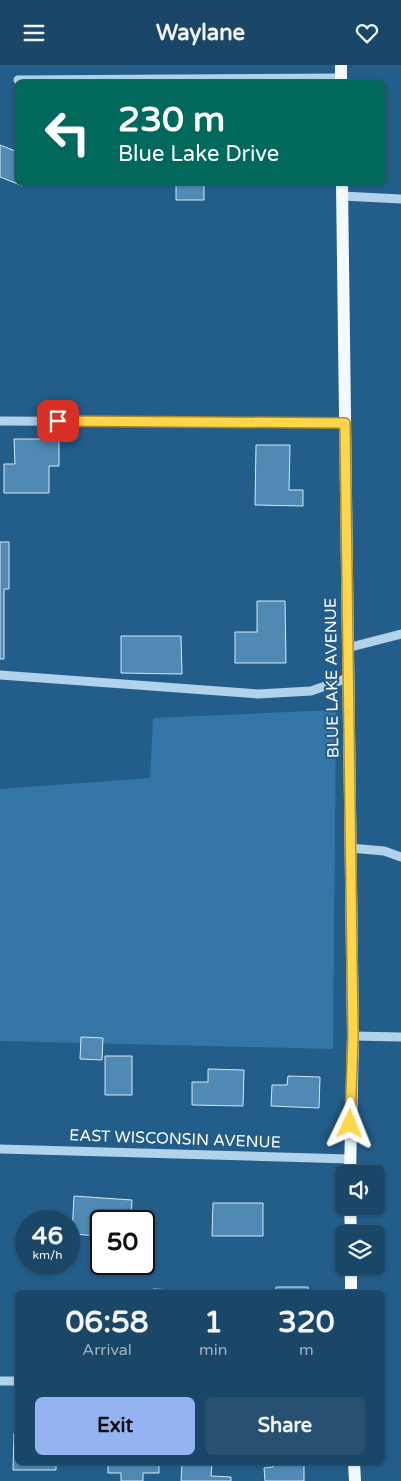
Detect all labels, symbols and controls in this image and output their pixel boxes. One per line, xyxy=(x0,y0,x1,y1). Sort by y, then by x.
icon: menu xyxy=(20,19,48,47)
icon: heart xyxy=(353,19,381,47)
text: Waylane xyxy=(156,20,245,46)
text: 230 m xyxy=(118,99,225,141)
icon: left xyxy=(35,100,100,165)
text: Blue Lake Drive xyxy=(118,141,279,167)
pin xyxy=(37,400,79,442)
icon: arrive xyxy=(44,407,72,435)
street label: BLUE LAKE AVENUE xyxy=(321,598,343,758)
position arrow xyxy=(323,1097,375,1149)
street label: EAST WISCONSIN AVENUE xyxy=(69,1125,281,1153)
map controls xyxy=(335,1165,385,1275)
button: sound xyxy=(335,1165,385,1215)
speed limit sign: 50 xyxy=(90,1210,155,1275)
text: 46 xyxy=(32,1221,63,1251)
button: layers xyxy=(335,1225,385,1275)
text: km/h xyxy=(32,1248,63,1262)
text: 06:58 xyxy=(65,1304,149,1341)
text: 1 xyxy=(204,1304,223,1341)
text: 320 xyxy=(278,1304,335,1341)
text: Arrival xyxy=(82,1340,132,1360)
text: min xyxy=(199,1340,228,1360)
text: m xyxy=(299,1340,314,1360)
button: Exit xyxy=(35,1397,195,1455)
button: Share xyxy=(205,1397,365,1455)

